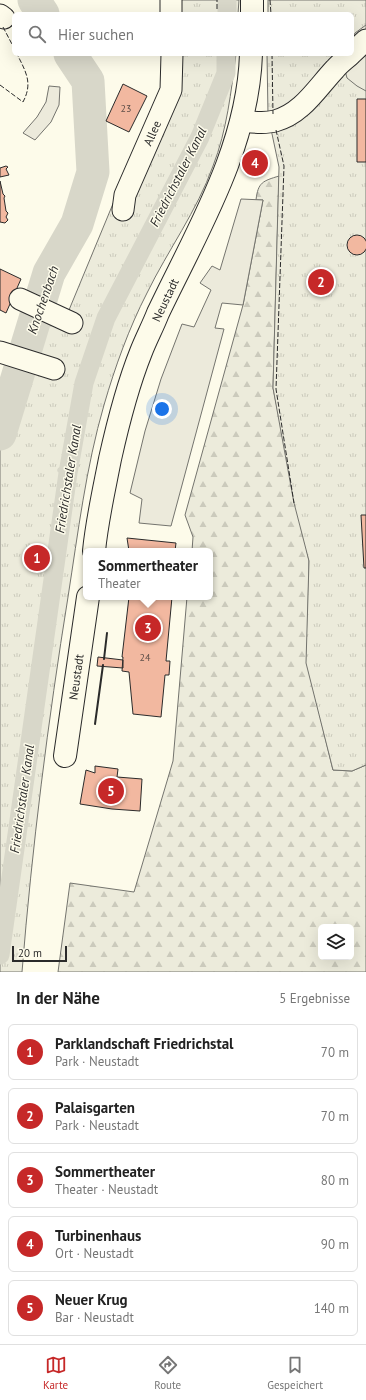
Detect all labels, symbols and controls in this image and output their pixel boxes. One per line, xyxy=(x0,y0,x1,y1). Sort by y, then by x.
search box xyxy=(12,12,354,56)
icon: search xyxy=(26,23,48,45)
text: Hier suchen xyxy=(58,25,134,44)
house number: 23 xyxy=(121,102,131,115)
street label: Allee xyxy=(140,118,164,148)
water label: Friedrichstaler Kanal xyxy=(146,124,211,230)
pin: 4 xyxy=(242,148,268,178)
water label: Knochenbach xyxy=(23,264,63,336)
pin: 2 xyxy=(308,267,334,297)
street label: Neustadt xyxy=(148,276,182,324)
your location xyxy=(152,399,172,419)
water label: Friedrichstaler Kanal xyxy=(51,423,85,534)
pin: 1 xyxy=(24,543,50,573)
popup xyxy=(83,548,213,600)
text: Sommertheater xyxy=(98,556,198,575)
text: Theater xyxy=(98,575,141,592)
pin: 3 xyxy=(135,613,161,643)
house number: 24 xyxy=(140,651,151,664)
street label: Neustadt xyxy=(65,653,87,701)
water label: Friedrichstaler Kanal xyxy=(6,743,38,854)
pin: 5 xyxy=(98,776,124,806)
map controls xyxy=(318,924,354,960)
button: layers xyxy=(318,924,354,960)
scale bar xyxy=(12,944,67,963)
text: 20 m xyxy=(18,946,42,960)
text: In der Nähe xyxy=(16,987,100,1009)
text: 5 Ergebnisse xyxy=(279,990,350,1007)
text: Parklandschaft Friedrichstal xyxy=(55,1034,234,1053)
text: 1 xyxy=(26,1044,34,1061)
text: 70 m xyxy=(321,1044,349,1061)
text: Park · Neustadt xyxy=(55,1053,139,1070)
text: Palaisgarten xyxy=(55,1098,135,1117)
text: 2 xyxy=(26,1108,34,1125)
text: 70 m xyxy=(321,1108,349,1125)
text: Park · Neustadt xyxy=(55,1117,139,1134)
text: Sommertheater xyxy=(55,1162,155,1181)
text: 3 xyxy=(26,1172,34,1189)
text: 80 m xyxy=(321,1172,349,1189)
text: Theater · Neustadt xyxy=(55,1181,158,1198)
text: Turbinenhaus xyxy=(55,1226,141,1245)
text: 4 xyxy=(26,1236,34,1253)
text: 90 m xyxy=(321,1236,349,1253)
text: Ort · Neustadt xyxy=(55,1245,134,1262)
text: Neuer Krug xyxy=(55,1290,128,1309)
text: 5 xyxy=(26,1300,34,1317)
text: 140 m xyxy=(314,1300,349,1317)
text: Bar · Neustadt xyxy=(55,1309,134,1326)
tab: Karte xyxy=(43,1354,68,1392)
tab: Route xyxy=(154,1354,181,1392)
tab: Gespeichert xyxy=(267,1354,323,1392)

